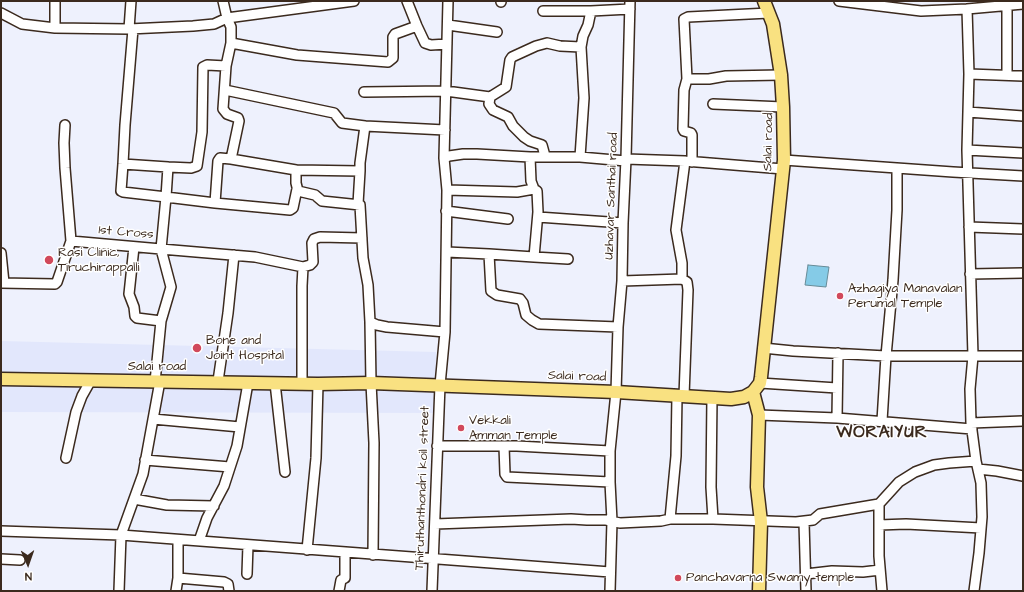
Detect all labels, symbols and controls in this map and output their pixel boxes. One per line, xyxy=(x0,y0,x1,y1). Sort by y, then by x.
street label: Salai road xyxy=(761,113,777,171)
street label: Uzhavar Santhai road xyxy=(602,132,622,260)
street label: 1st Cross xyxy=(98,223,154,243)
place label: Rasi Clinic, Tiruchirappalli xyxy=(58,245,139,276)
marker: Rasi Clinic, Tiruchirappalli xyxy=(43,254,55,266)
place label: Azhagiya Manavalan Perumal Temple xyxy=(848,281,962,312)
marker: Azhagiya Manavalan Perumal Temple xyxy=(835,291,845,301)
place label: Bone and Joint Hospital xyxy=(206,333,284,364)
marker: Bone and Joint Hospital xyxy=(191,342,203,354)
street label: Salai road xyxy=(128,359,186,375)
street label: Salai road xyxy=(547,368,607,386)
street label: Thiruthanthondri koil street xyxy=(412,406,434,570)
place label: Vekkali Amman Temple xyxy=(469,413,557,444)
marker: Vekkali Amman Temple xyxy=(456,423,466,433)
district label: WORAIYUR xyxy=(836,423,928,443)
north arrow xyxy=(8,544,48,584)
text: N xyxy=(25,569,32,584)
place label: Panchavarna Swamy temple xyxy=(686,570,854,586)
marker: Panchavarna Swamy temple xyxy=(673,573,683,583)

